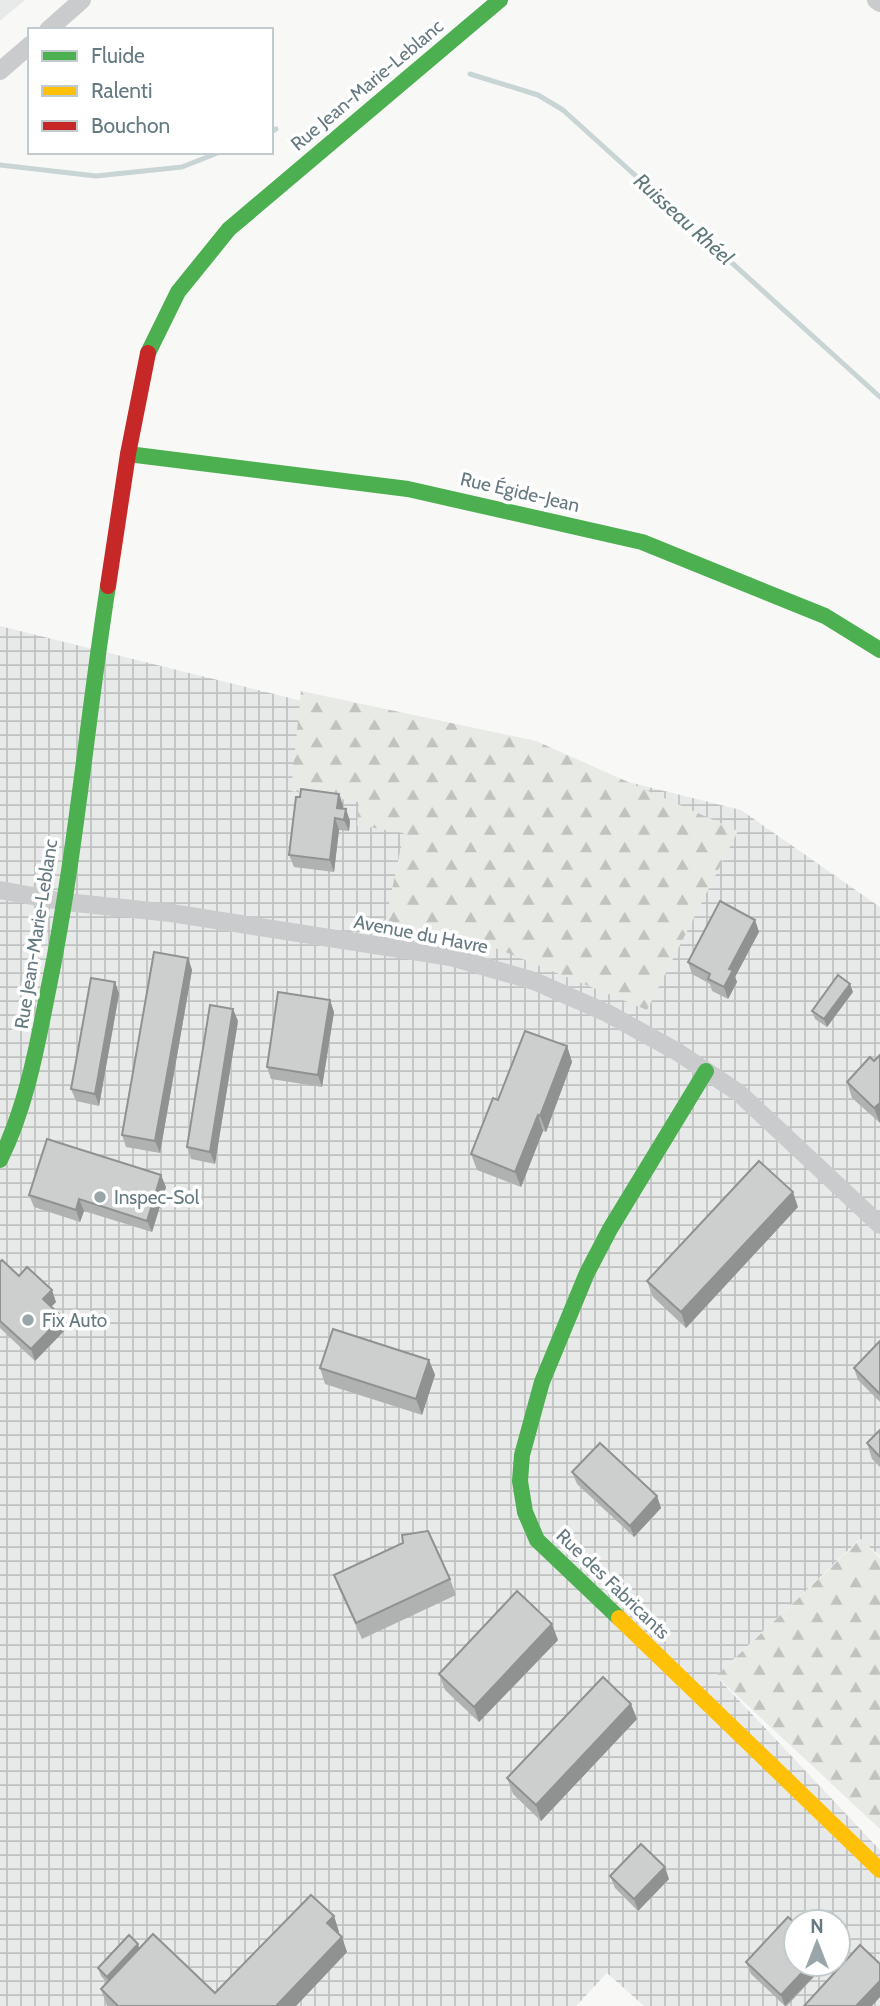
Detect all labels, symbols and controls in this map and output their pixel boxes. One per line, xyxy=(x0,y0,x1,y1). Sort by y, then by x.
street label: Rue Jean-Marie-Leblanc xyxy=(286,14,448,156)
legend xyxy=(28,28,273,154)
text: Fluide xyxy=(91,43,145,68)
text: Ralenti xyxy=(91,78,152,103)
text: Bouchon xyxy=(91,113,170,138)
water label: Ruisseau Rhéel xyxy=(629,168,739,270)
street label: Rue Égide-Jean xyxy=(458,466,582,517)
street label: Rue Jean-Marie-Leblanc xyxy=(10,837,62,1031)
street label: Avenue du Havre xyxy=(352,910,490,958)
place label: Inspec-Sol xyxy=(114,1186,200,1209)
marker: Inspec-Sol xyxy=(92,1189,108,1205)
place label: Fix Auto xyxy=(42,1309,107,1332)
marker: Fix Auto xyxy=(20,1312,36,1328)
street label: Rue des Fabricants xyxy=(552,1524,675,1644)
north arrow xyxy=(782,1908,852,1978)
text: N xyxy=(810,1915,824,1938)

